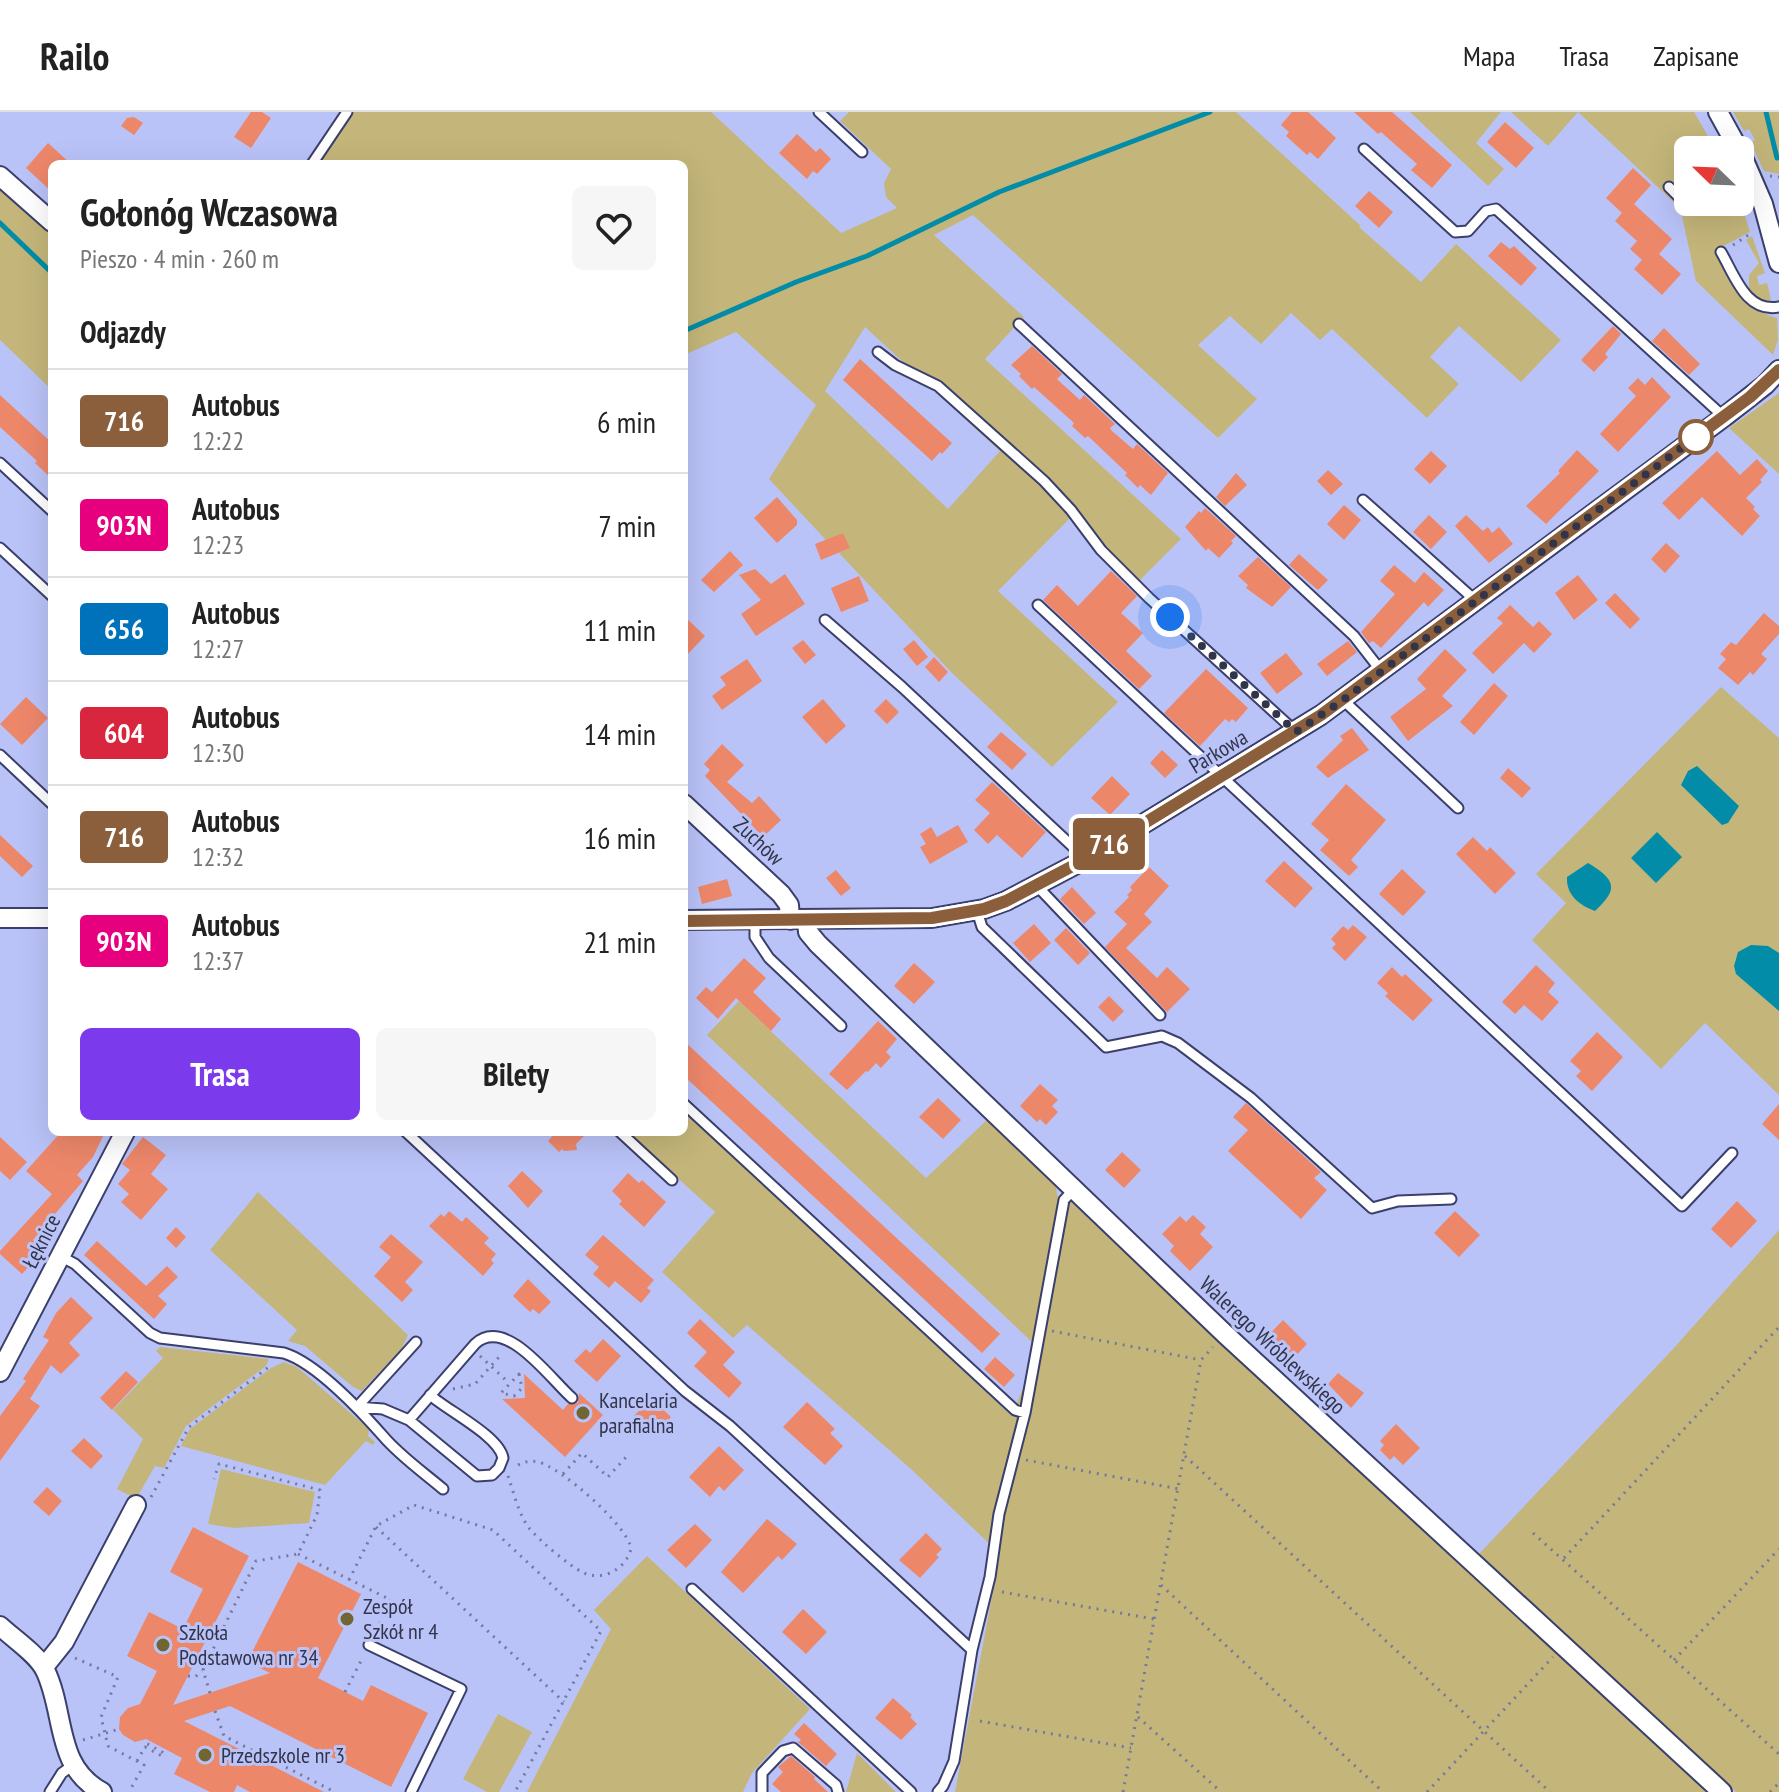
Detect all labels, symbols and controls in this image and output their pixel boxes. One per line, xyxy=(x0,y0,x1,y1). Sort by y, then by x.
text: Railo xyxy=(40,31,110,80)
text: Mapa xyxy=(1463,37,1515,74)
text: Trasa xyxy=(1559,37,1609,74)
text: Zapisane xyxy=(1653,37,1739,74)
north arrow xyxy=(1674,136,1754,216)
map controls xyxy=(1674,136,1754,216)
button: heart xyxy=(572,186,656,270)
text: Gołonóg Wczasowa xyxy=(80,187,338,236)
text: Pieszo · 4 min · 260 m xyxy=(80,242,279,275)
text: Odjazdy xyxy=(80,312,166,351)
text: Autobus xyxy=(192,385,280,424)
text: 716 xyxy=(104,402,144,439)
text: 6 min xyxy=(597,402,656,441)
unlabelled marker xyxy=(1679,420,1713,454)
text: 12:22 xyxy=(192,424,244,457)
text: Autobus xyxy=(192,489,280,528)
text: 903N xyxy=(96,506,152,543)
text: 7 min xyxy=(598,506,656,545)
text: 12:23 xyxy=(192,528,244,561)
text: Autobus xyxy=(192,593,280,632)
your location xyxy=(1150,597,1190,637)
text: 656 xyxy=(104,610,144,647)
text: 11 min xyxy=(583,610,656,649)
text: 12:27 xyxy=(192,632,244,665)
text: Autobus xyxy=(192,697,280,736)
text: 604 xyxy=(104,714,144,751)
text: 14 min xyxy=(583,714,656,753)
street label: Parkowa xyxy=(1184,723,1252,779)
text: 12:30 xyxy=(192,736,244,769)
text: Autobus xyxy=(192,801,280,840)
street label: Zuchów xyxy=(728,811,790,871)
text: 716 xyxy=(104,818,144,855)
text: 16 min xyxy=(583,818,656,857)
line badge: 716 xyxy=(1063,818,1155,870)
text: 716 xyxy=(1089,825,1129,862)
text: 12:32 xyxy=(192,840,244,873)
text: Autobus xyxy=(192,905,280,944)
text: 903N xyxy=(96,922,152,959)
text: 21 min xyxy=(583,922,656,961)
text: 12:37 xyxy=(192,944,244,977)
button: Trasa xyxy=(80,1028,360,1120)
button: Bilety xyxy=(376,1028,656,1120)
street label: Łęknice xyxy=(16,1209,66,1273)
street label: Walerego Wróblewskiego xyxy=(1194,1270,1352,1420)
place label: Kancelaria parafialna xyxy=(599,1386,678,1439)
marker: Kancelaria parafialna xyxy=(574,1404,592,1422)
place label: Zespół Szkół nr 4 xyxy=(363,1592,438,1645)
marker: Zespół Szkół nr 4 xyxy=(338,1610,356,1628)
place label: Szkoła Podstawowa nr 34 xyxy=(179,1618,318,1671)
marker: Szkoła Podstawowa nr 34 xyxy=(154,1636,172,1654)
place label: Przedszkole nr 3 xyxy=(221,1741,345,1769)
marker: Przedszkole nr 3 xyxy=(196,1746,214,1764)

